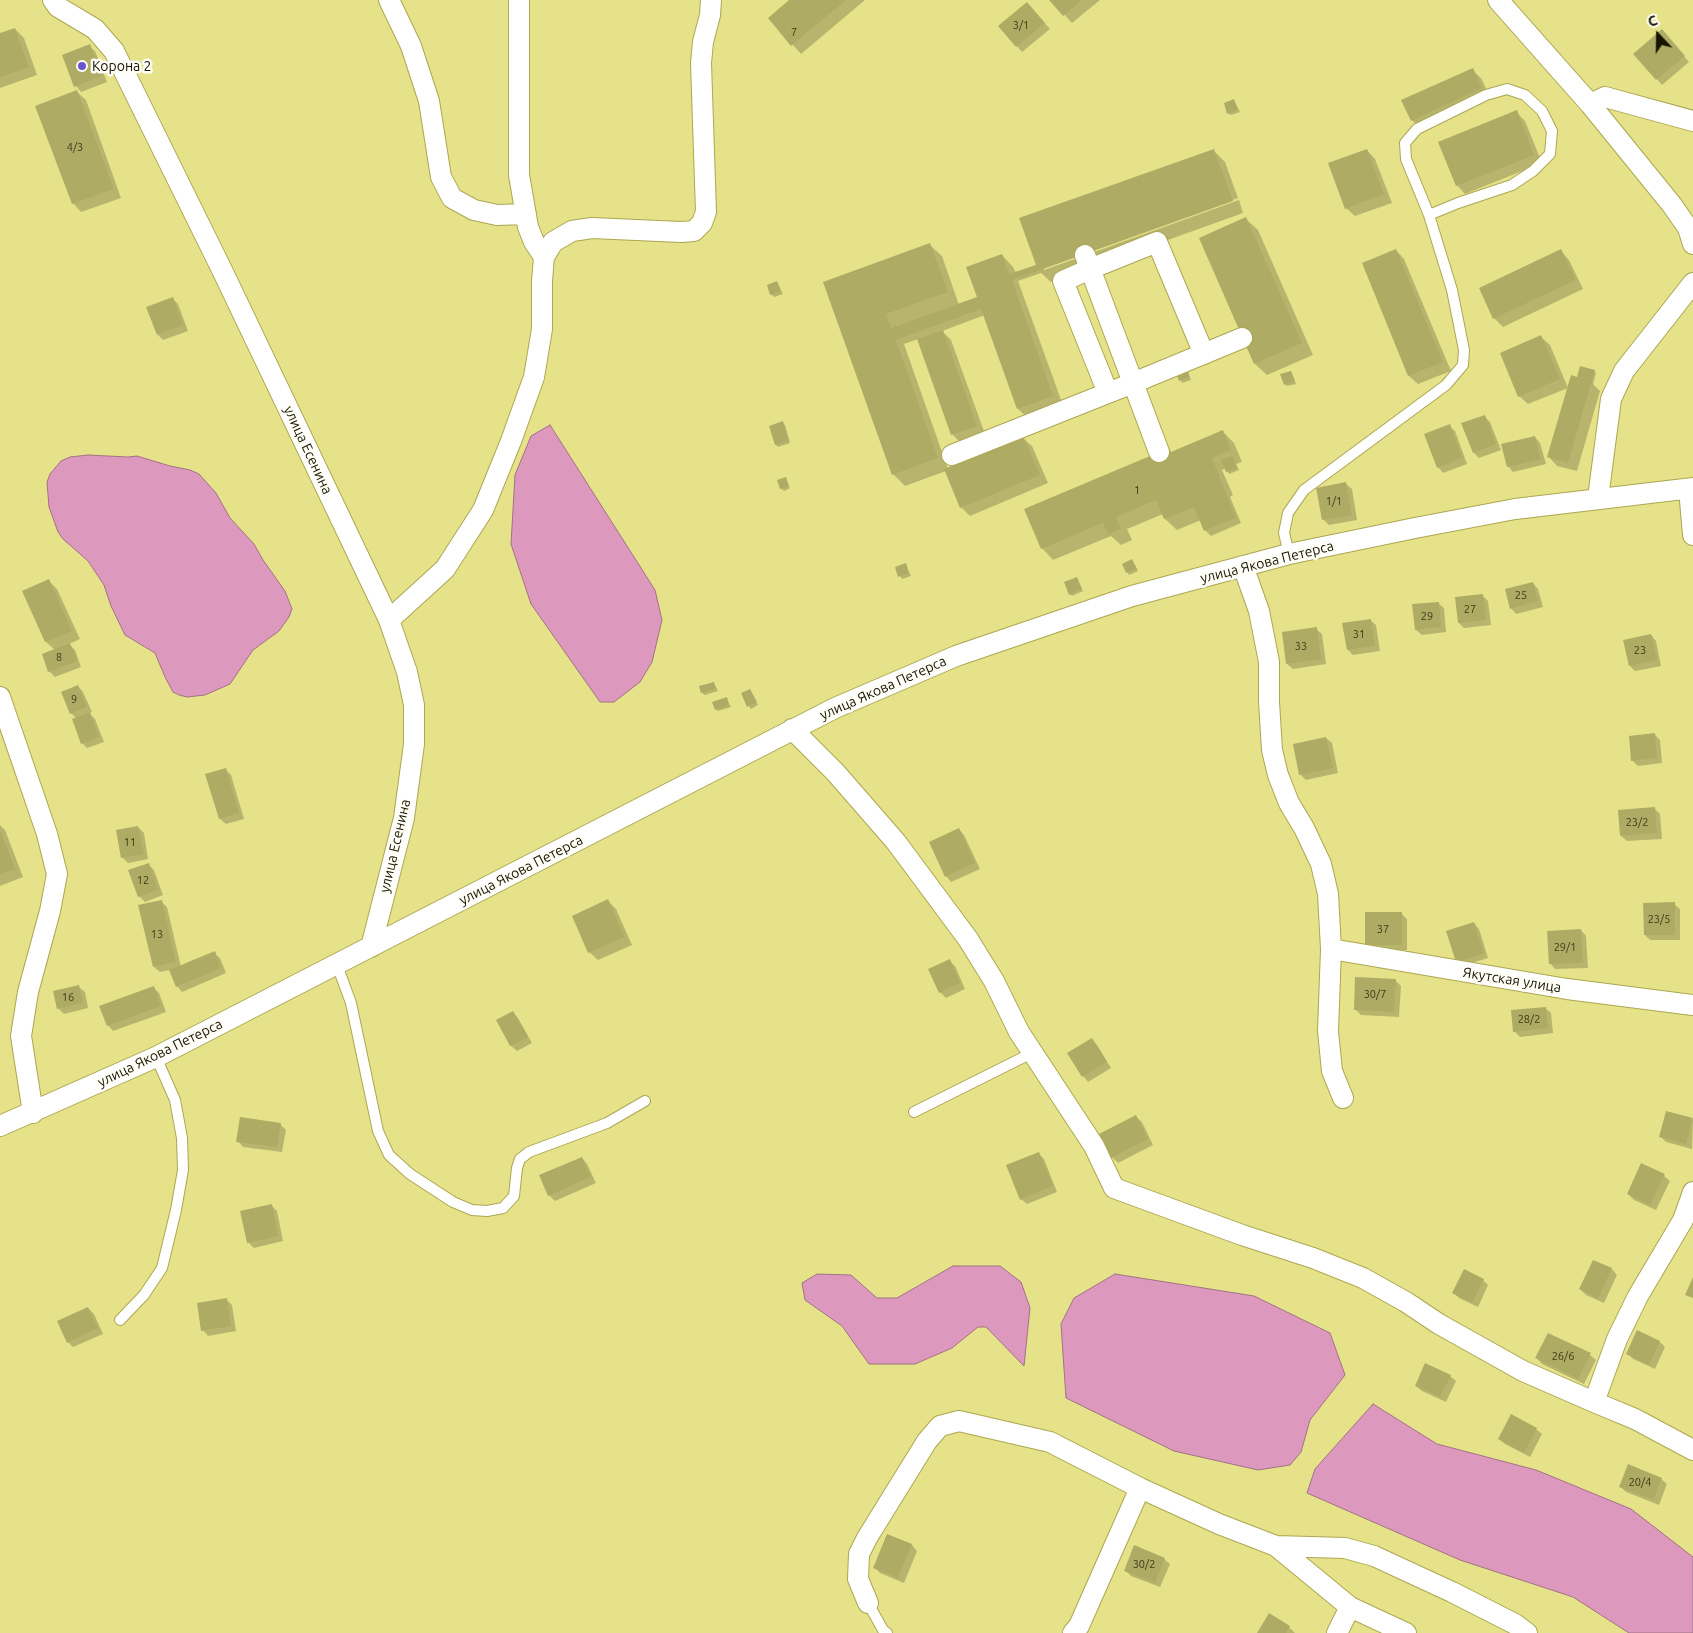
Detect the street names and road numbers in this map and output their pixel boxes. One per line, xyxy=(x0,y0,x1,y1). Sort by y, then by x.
street label: улица Есенина xyxy=(280,403,336,497)
street label: улица Якова Петерса xyxy=(1199,537,1335,587)
street label: улица Якова Петерса xyxy=(817,653,949,723)
street label: улица Есенина xyxy=(376,798,414,894)
street label: улица Якова Петерса xyxy=(456,831,586,909)
street label: Якутская улица xyxy=(1462,964,1562,996)
street label: улица Якова Петерса xyxy=(95,1015,225,1091)

